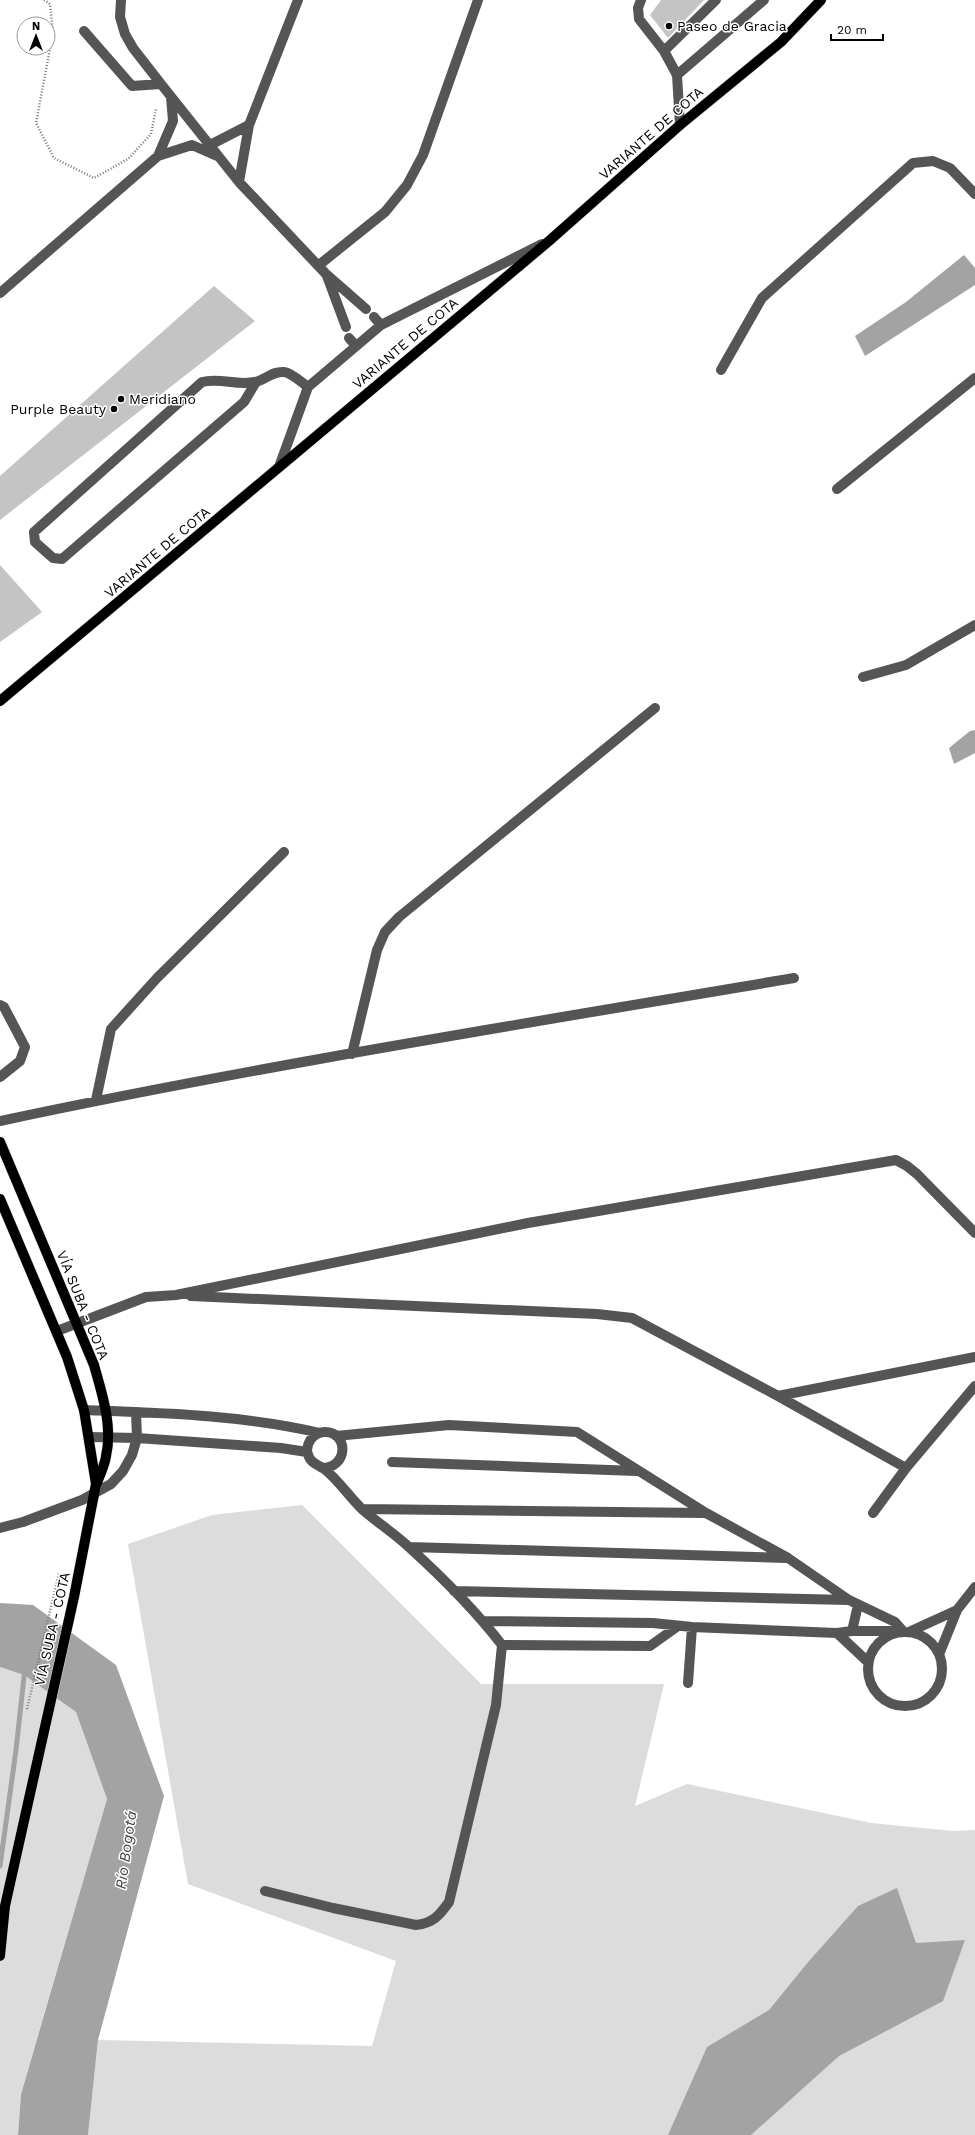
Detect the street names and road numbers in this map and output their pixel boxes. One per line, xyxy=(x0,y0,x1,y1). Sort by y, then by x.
street label: VARIANTE DE COTA xyxy=(596,83,706,183)
street label: VARIANTE DE COTA xyxy=(349,294,461,392)
street label: VARIANTE DE COTA xyxy=(101,503,213,601)
street label: VÍA SUBA - COTA xyxy=(54,1248,112,1362)
street label: VÍA SUBA - COTA xyxy=(31,1571,73,1687)

